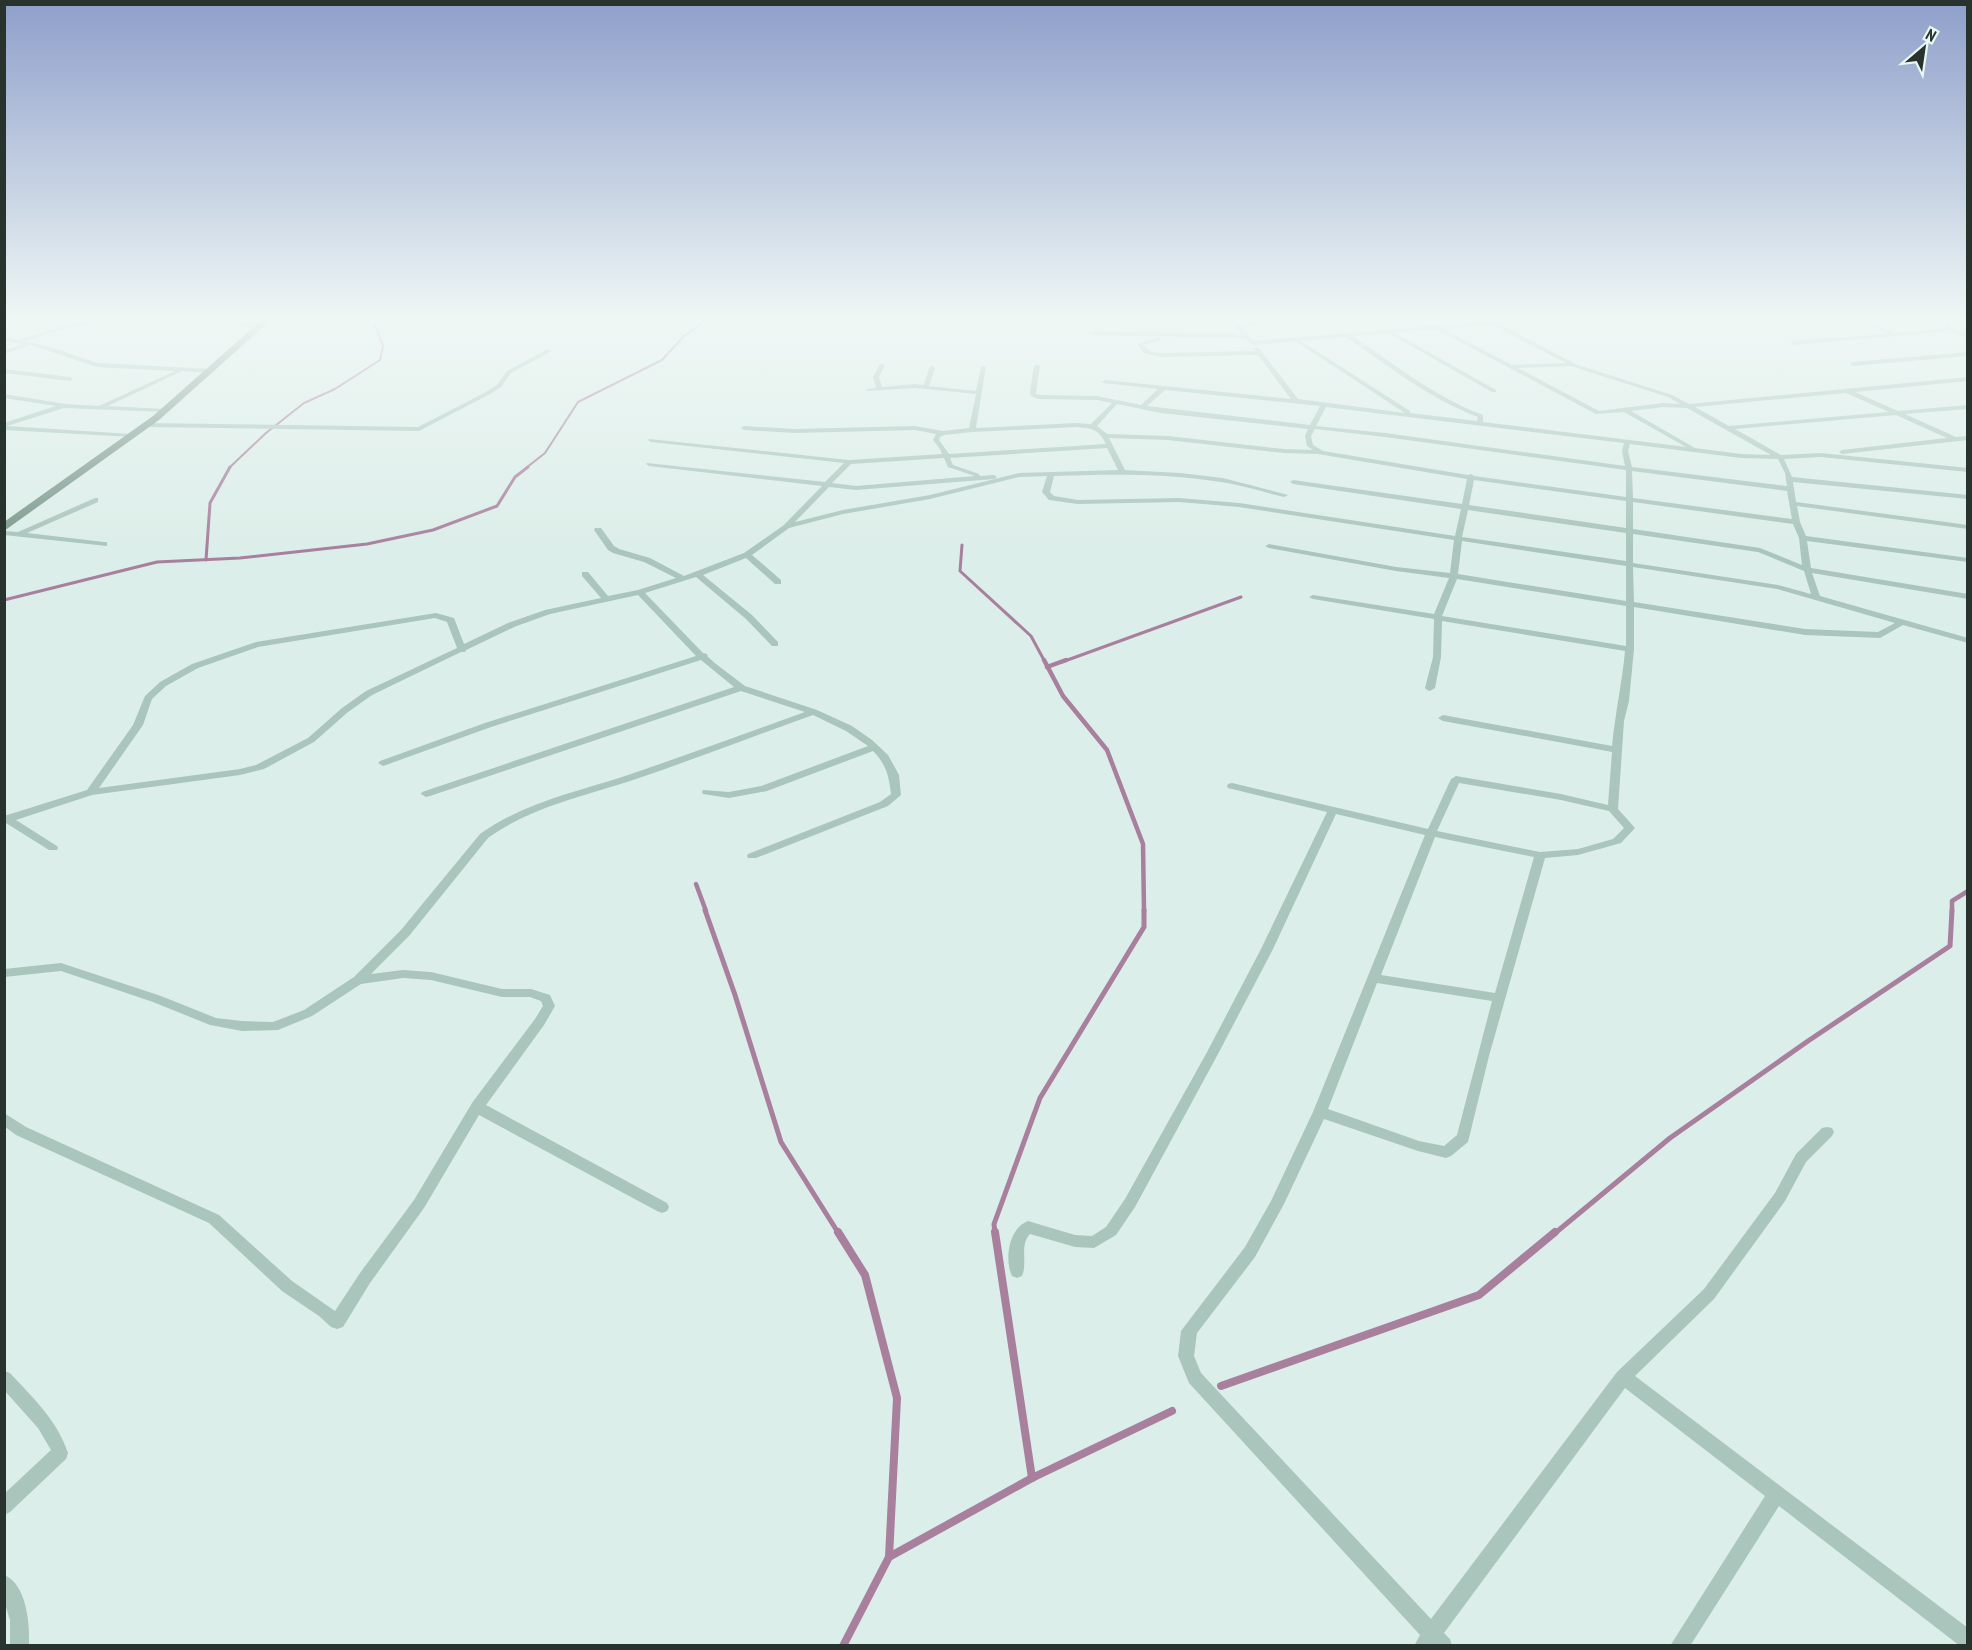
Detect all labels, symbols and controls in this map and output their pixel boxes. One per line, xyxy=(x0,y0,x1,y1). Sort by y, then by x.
north arrow xyxy=(1894,18,1954,78)
text: N xyxy=(1923,24,1940,46)

